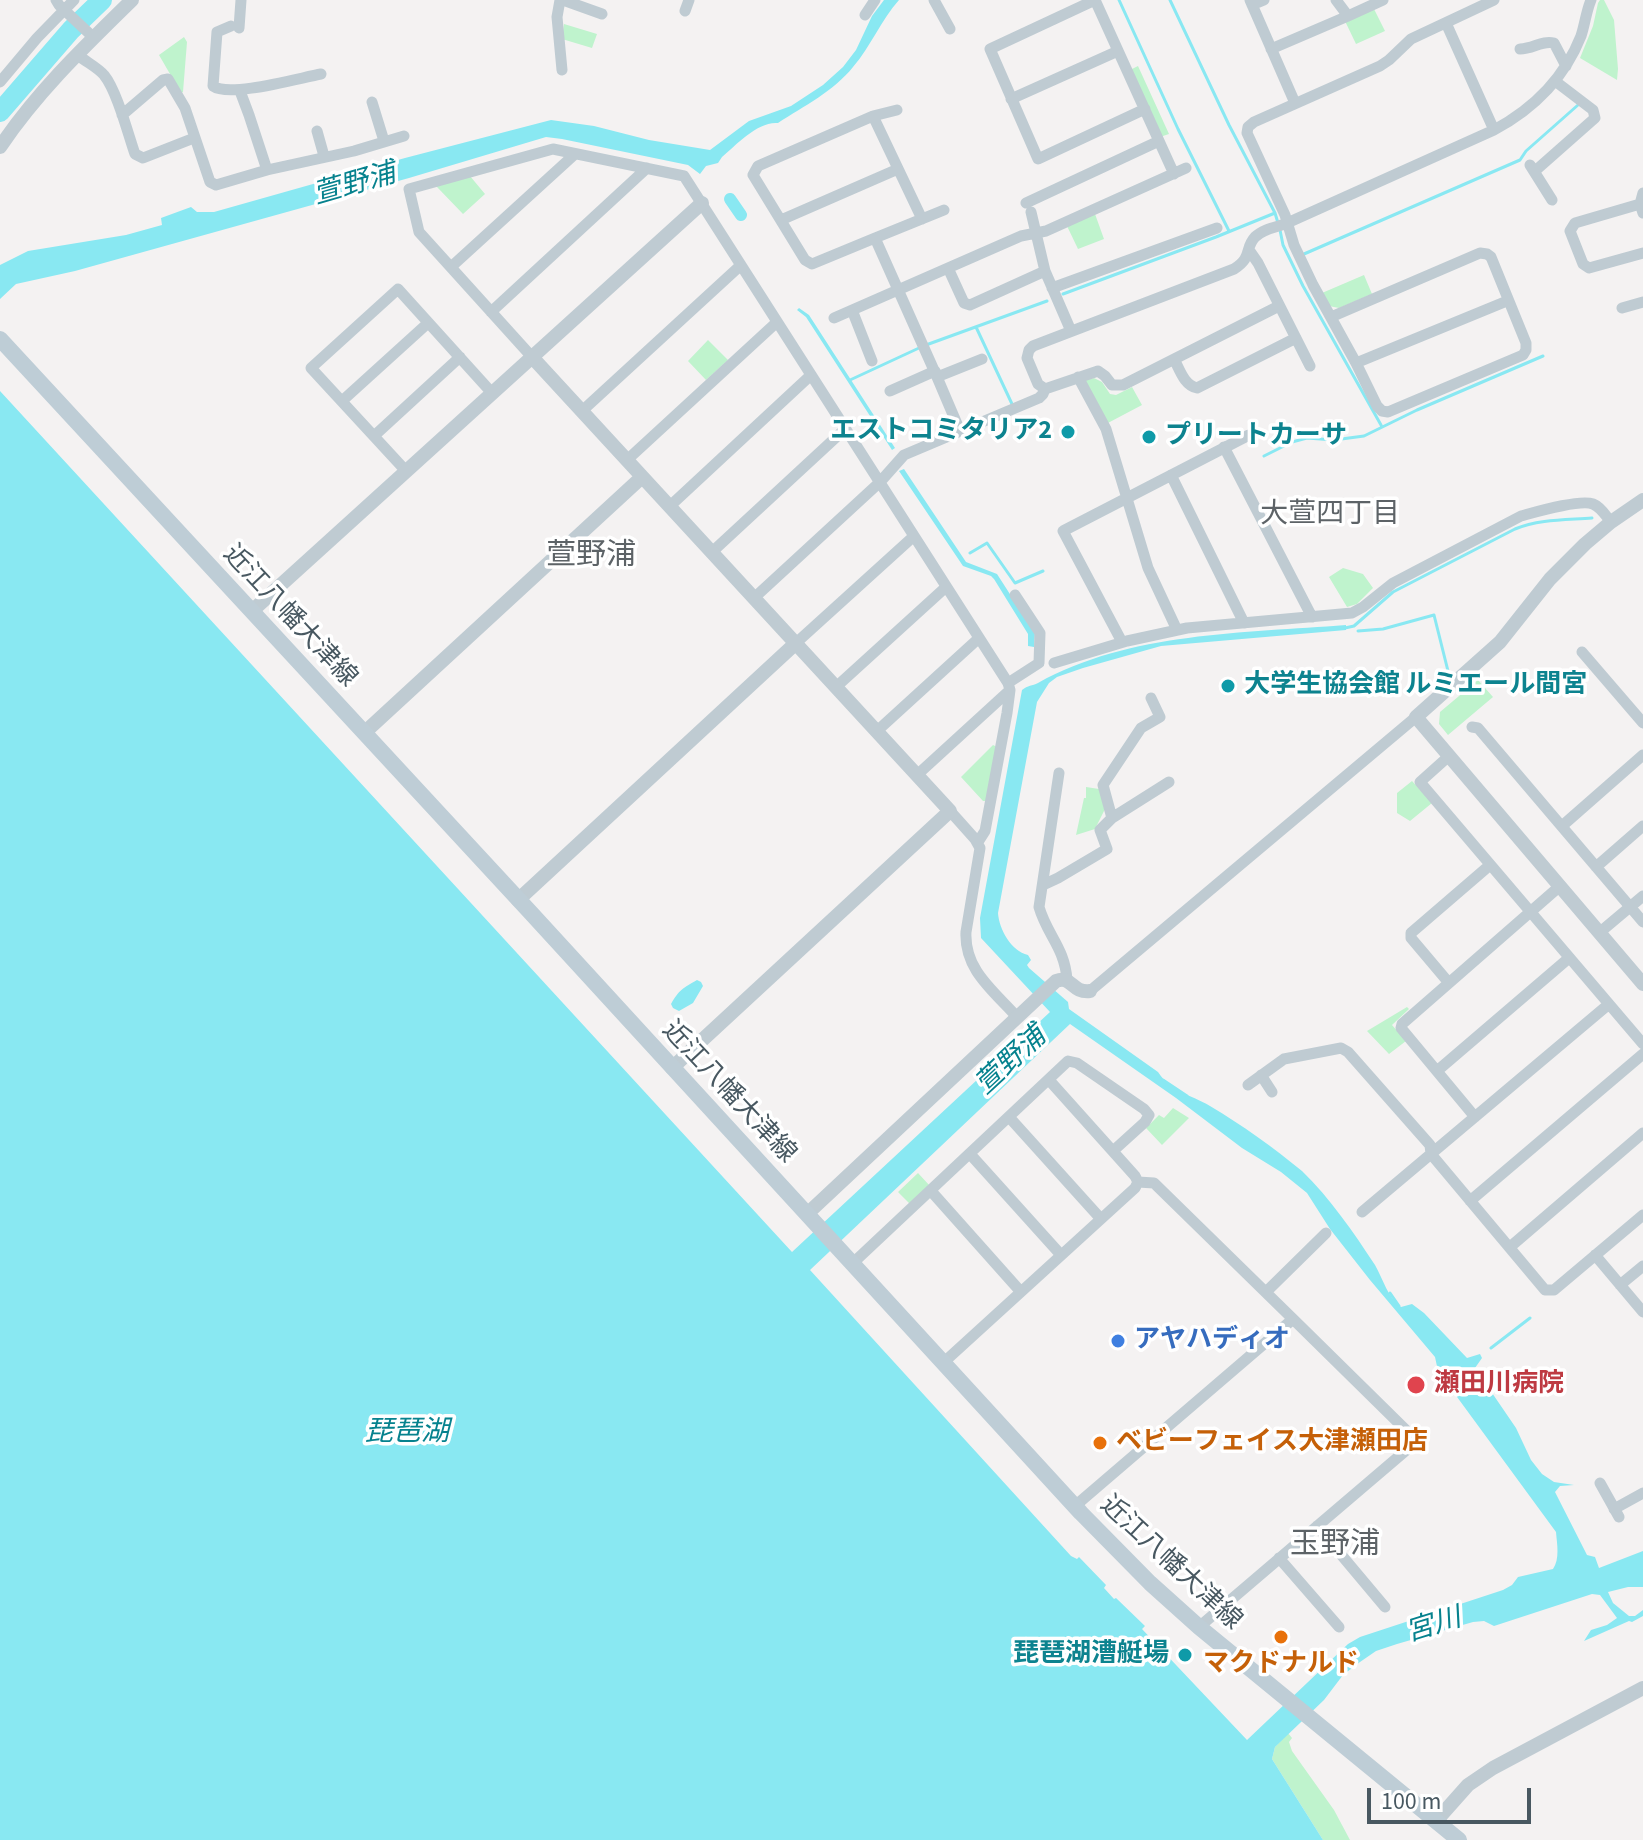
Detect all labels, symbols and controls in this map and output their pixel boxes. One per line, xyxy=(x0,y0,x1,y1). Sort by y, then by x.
water label: 萱野浦 xyxy=(310,158,400,214)
place label: エストコミタリア2 xyxy=(830,416,1052,448)
place label: プリートカーサ xyxy=(1165,421,1347,453)
marker: エストコミタリア2 xyxy=(1059,423,1077,441)
marker: プリートカーサ xyxy=(1140,428,1158,446)
district label: 大萱四丁目 xyxy=(1260,499,1400,533)
district label: 萱野浦 xyxy=(546,539,636,575)
street label: 近江八幡大津線 xyxy=(216,540,362,694)
place label: 大学生協会館 ルミエール間宮 xyxy=(1244,670,1587,702)
marker: 大学生協会館 ルミエール間宮 xyxy=(1219,677,1237,695)
street label: 近江八幡大津線 xyxy=(655,1016,801,1170)
water label: 萱野浦 xyxy=(970,1021,1054,1103)
place label: アヤハディオ xyxy=(1134,1325,1290,1357)
marker: アヤハディオ xyxy=(1109,1332,1127,1350)
place label: 瀬田川病院 xyxy=(1434,1369,1564,1401)
marker: 瀬田川病院 xyxy=(1405,1374,1427,1396)
water label: 琵琶湖 xyxy=(365,1417,449,1451)
place label: ベビーフェイス大津瀬田店 xyxy=(1116,1427,1428,1459)
marker: ベビーフェイス大津瀬田店 xyxy=(1091,1434,1109,1452)
street label: 近江八幡大津線 xyxy=(1093,1491,1247,1637)
district label: 玉野浦 xyxy=(1290,1528,1380,1564)
water label: 宮川 xyxy=(1402,1603,1466,1651)
marker: マクドナルド xyxy=(1272,1628,1290,1646)
place label: 琵琶湖漕艇場 xyxy=(1013,1639,1169,1671)
marker: 琵琶湖漕艇場 xyxy=(1176,1646,1194,1664)
place label: マクドナルド xyxy=(1203,1649,1359,1681)
scale bar xyxy=(1371,1772,1535,1822)
text: 100 m xyxy=(1381,1784,1441,1819)

